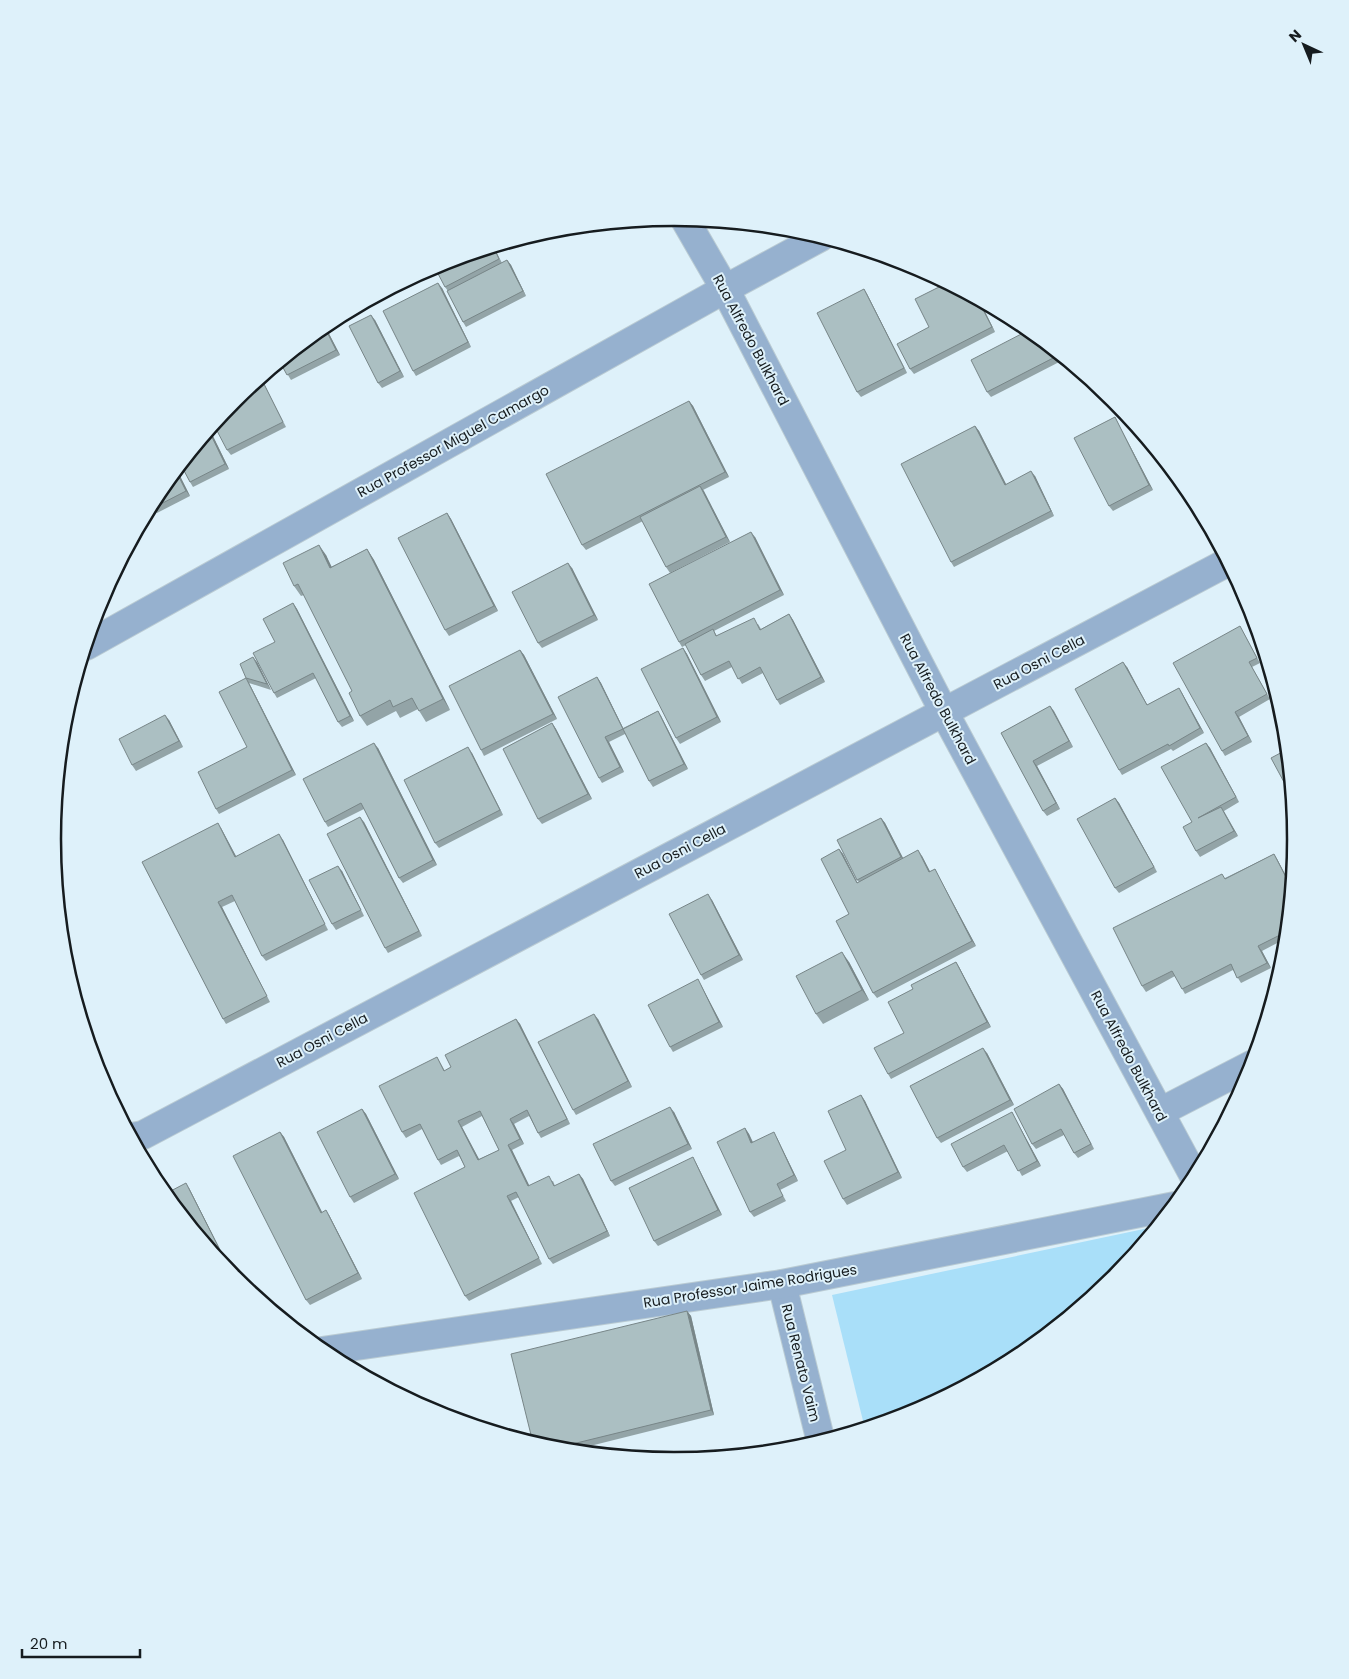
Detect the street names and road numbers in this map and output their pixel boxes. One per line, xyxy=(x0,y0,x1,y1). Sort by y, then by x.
street label: Rua Alfredo Bulkhard xyxy=(708,271,794,409)
street label: Rua Professor Miguel Camargo xyxy=(354,380,553,502)
street label: Rua Osni Cella xyxy=(990,629,1088,695)
street label: Rua Alfredo Bulkhard xyxy=(895,630,981,768)
street label: Rua Osni Cella xyxy=(631,818,729,884)
street label: Rua Alfredo Bulkhard xyxy=(1086,987,1172,1125)
street label: Rua Osni Cella xyxy=(273,1007,371,1073)
street label: Rua Professor Jaime Rodrigues xyxy=(642,1259,858,1313)
street label: Rua Renato Vaim xyxy=(777,1302,825,1424)

